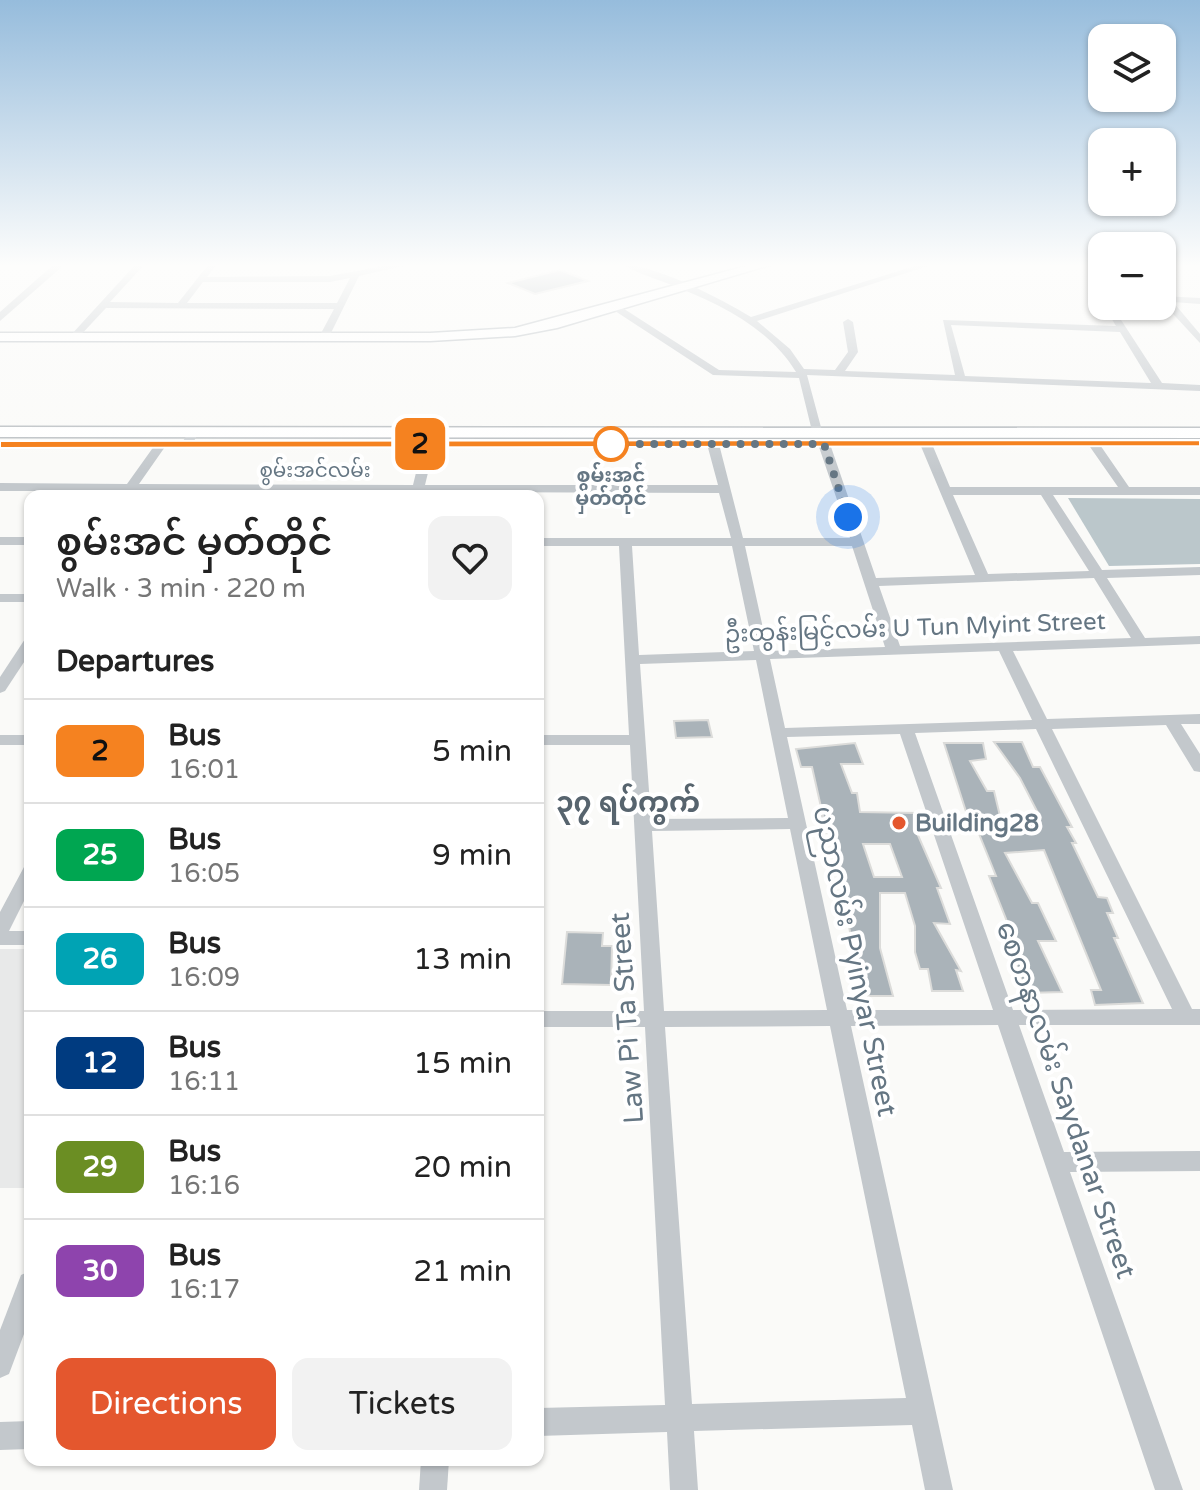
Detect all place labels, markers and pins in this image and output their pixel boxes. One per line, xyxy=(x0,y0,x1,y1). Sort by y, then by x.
marker: စွမ်းအင် မှတ်တိုင် xyxy=(594,427,628,461)
place label: စွမ်းအင် မှတ်တိုင် xyxy=(575,462,647,514)
place label: Building28 xyxy=(915,809,1039,838)
marker: Building28 xyxy=(890,814,908,832)

